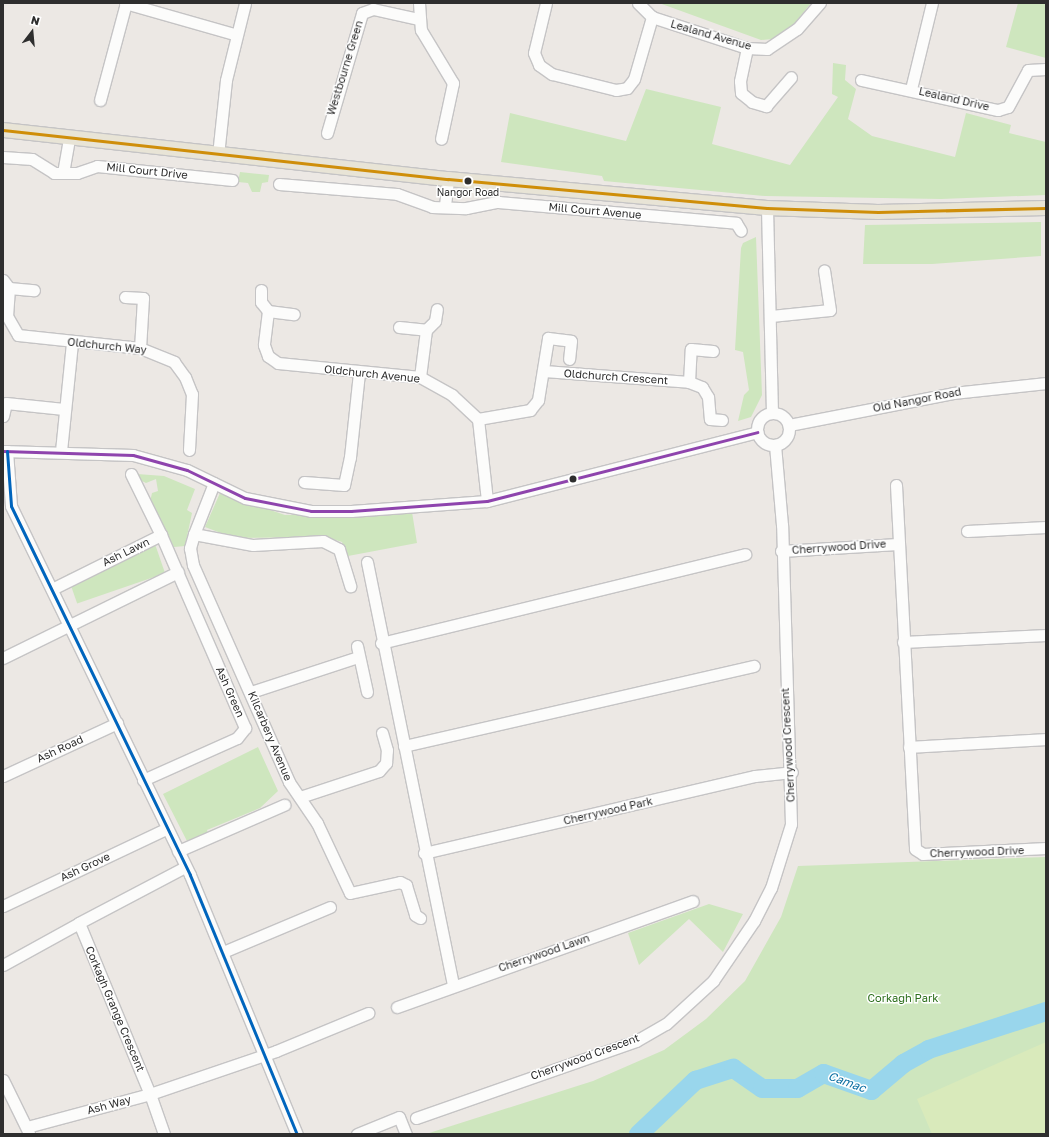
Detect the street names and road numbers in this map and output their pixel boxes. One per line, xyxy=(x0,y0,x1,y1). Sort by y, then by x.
street label: Lealand Avenue xyxy=(669,17,753,53)
street label: Westbourne Green xyxy=(324,19,366,117)
street label: Lealand Drive xyxy=(917,84,991,114)
street label: Mill Court Drive xyxy=(106,160,188,182)
street label: Mill Court Avenue xyxy=(548,200,642,222)
street label: Oldchurch Way xyxy=(67,335,147,357)
street label: Oldchurch Avenue xyxy=(323,362,421,386)
street label: Oldchurch Crescent xyxy=(563,367,669,387)
street label: Old Nangor Road xyxy=(872,385,962,415)
street label: Ash Lawn xyxy=(100,535,152,569)
street label: Cherrywood Drive xyxy=(791,537,887,557)
street label: Ash Green xyxy=(213,665,247,719)
street label: Cherrywood Crescent xyxy=(778,687,798,803)
street label: Kilcarbery Avenue xyxy=(245,689,295,783)
street label: Ash Road xyxy=(35,733,85,765)
street label: Cherrywood Park xyxy=(562,794,654,828)
street label: Cherrywood Drive xyxy=(929,844,1025,860)
street label: Ash Grove xyxy=(58,850,112,884)
street label: Cherrywood Lawn xyxy=(497,931,591,975)
street label: Corkagh Grange Crescent xyxy=(83,944,147,1074)
street label: Cherrywood Crescent xyxy=(529,1031,641,1083)
street label: Ash Way xyxy=(86,1093,132,1117)

